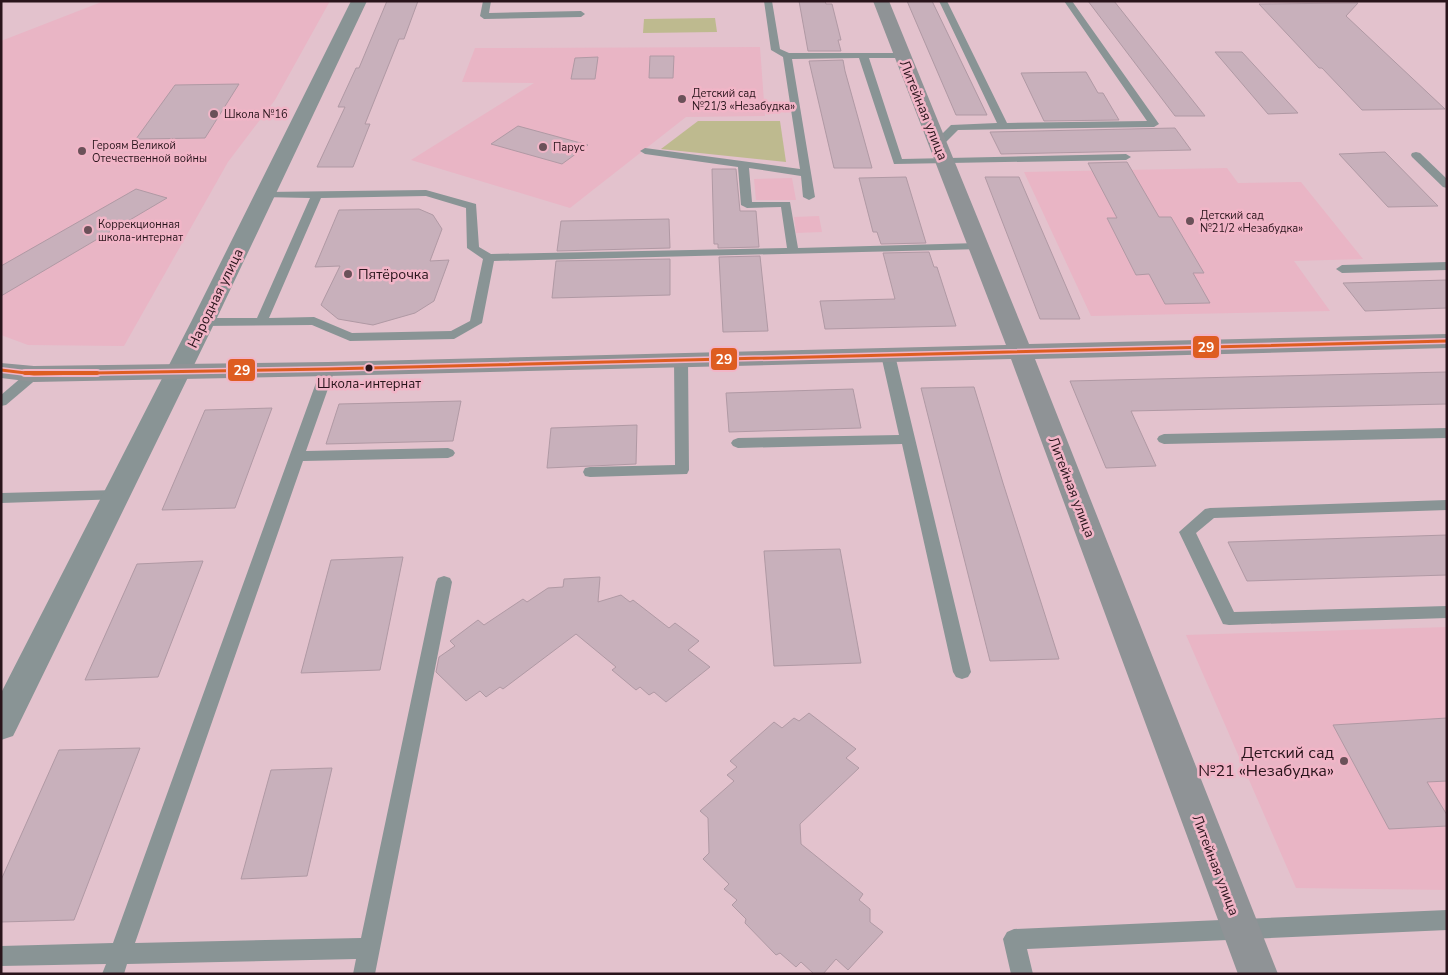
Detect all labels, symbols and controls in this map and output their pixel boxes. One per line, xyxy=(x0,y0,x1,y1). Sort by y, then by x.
street label: Литейная улица xyxy=(895,57,952,163)
place label: Детский сад №21/3 «Незабудка» xyxy=(692,86,795,114)
marker: Детский сад №21/3 «Незабудка» xyxy=(676,93,688,105)
place label: Школа №16 xyxy=(224,107,288,122)
marker: Школа №16 xyxy=(208,108,220,120)
place label: Героям Великой Отечественной войны xyxy=(92,138,207,166)
place label: Парус xyxy=(553,140,585,155)
marker: Парус xyxy=(537,141,549,153)
marker: Героям Великой Отечественной войны xyxy=(76,145,88,157)
place label: Детский сад №21/2 «Незабудка» xyxy=(1200,208,1303,236)
marker: Детский сад №21/2 «Незабудка» xyxy=(1184,215,1196,227)
place label: Коррекционная школа-интернат xyxy=(98,217,183,245)
marker: Коррекционная школа-интернат xyxy=(82,224,94,236)
street label: Народная улица xyxy=(183,245,248,351)
place label: Пятёрочка xyxy=(358,265,429,284)
marker: Пятёрочка xyxy=(342,268,354,280)
line badge: 29 xyxy=(1192,335,1220,359)
text: 29 xyxy=(1198,338,1214,357)
line badge: 29 xyxy=(710,347,738,371)
text: 29 xyxy=(716,350,732,369)
line badge: 29 xyxy=(227,358,256,382)
text: 29 xyxy=(234,361,250,380)
marker: Школа-интернат xyxy=(364,363,374,373)
place label: Школа-интернат xyxy=(317,375,421,393)
street label: Литейная улица xyxy=(1044,434,1099,540)
place label: Детский сад №21 «Незабудка» xyxy=(1198,742,1335,782)
marker: Детский сад №21 «Незабудка» xyxy=(1338,755,1350,767)
street label: Литейная улица xyxy=(1188,812,1243,918)

